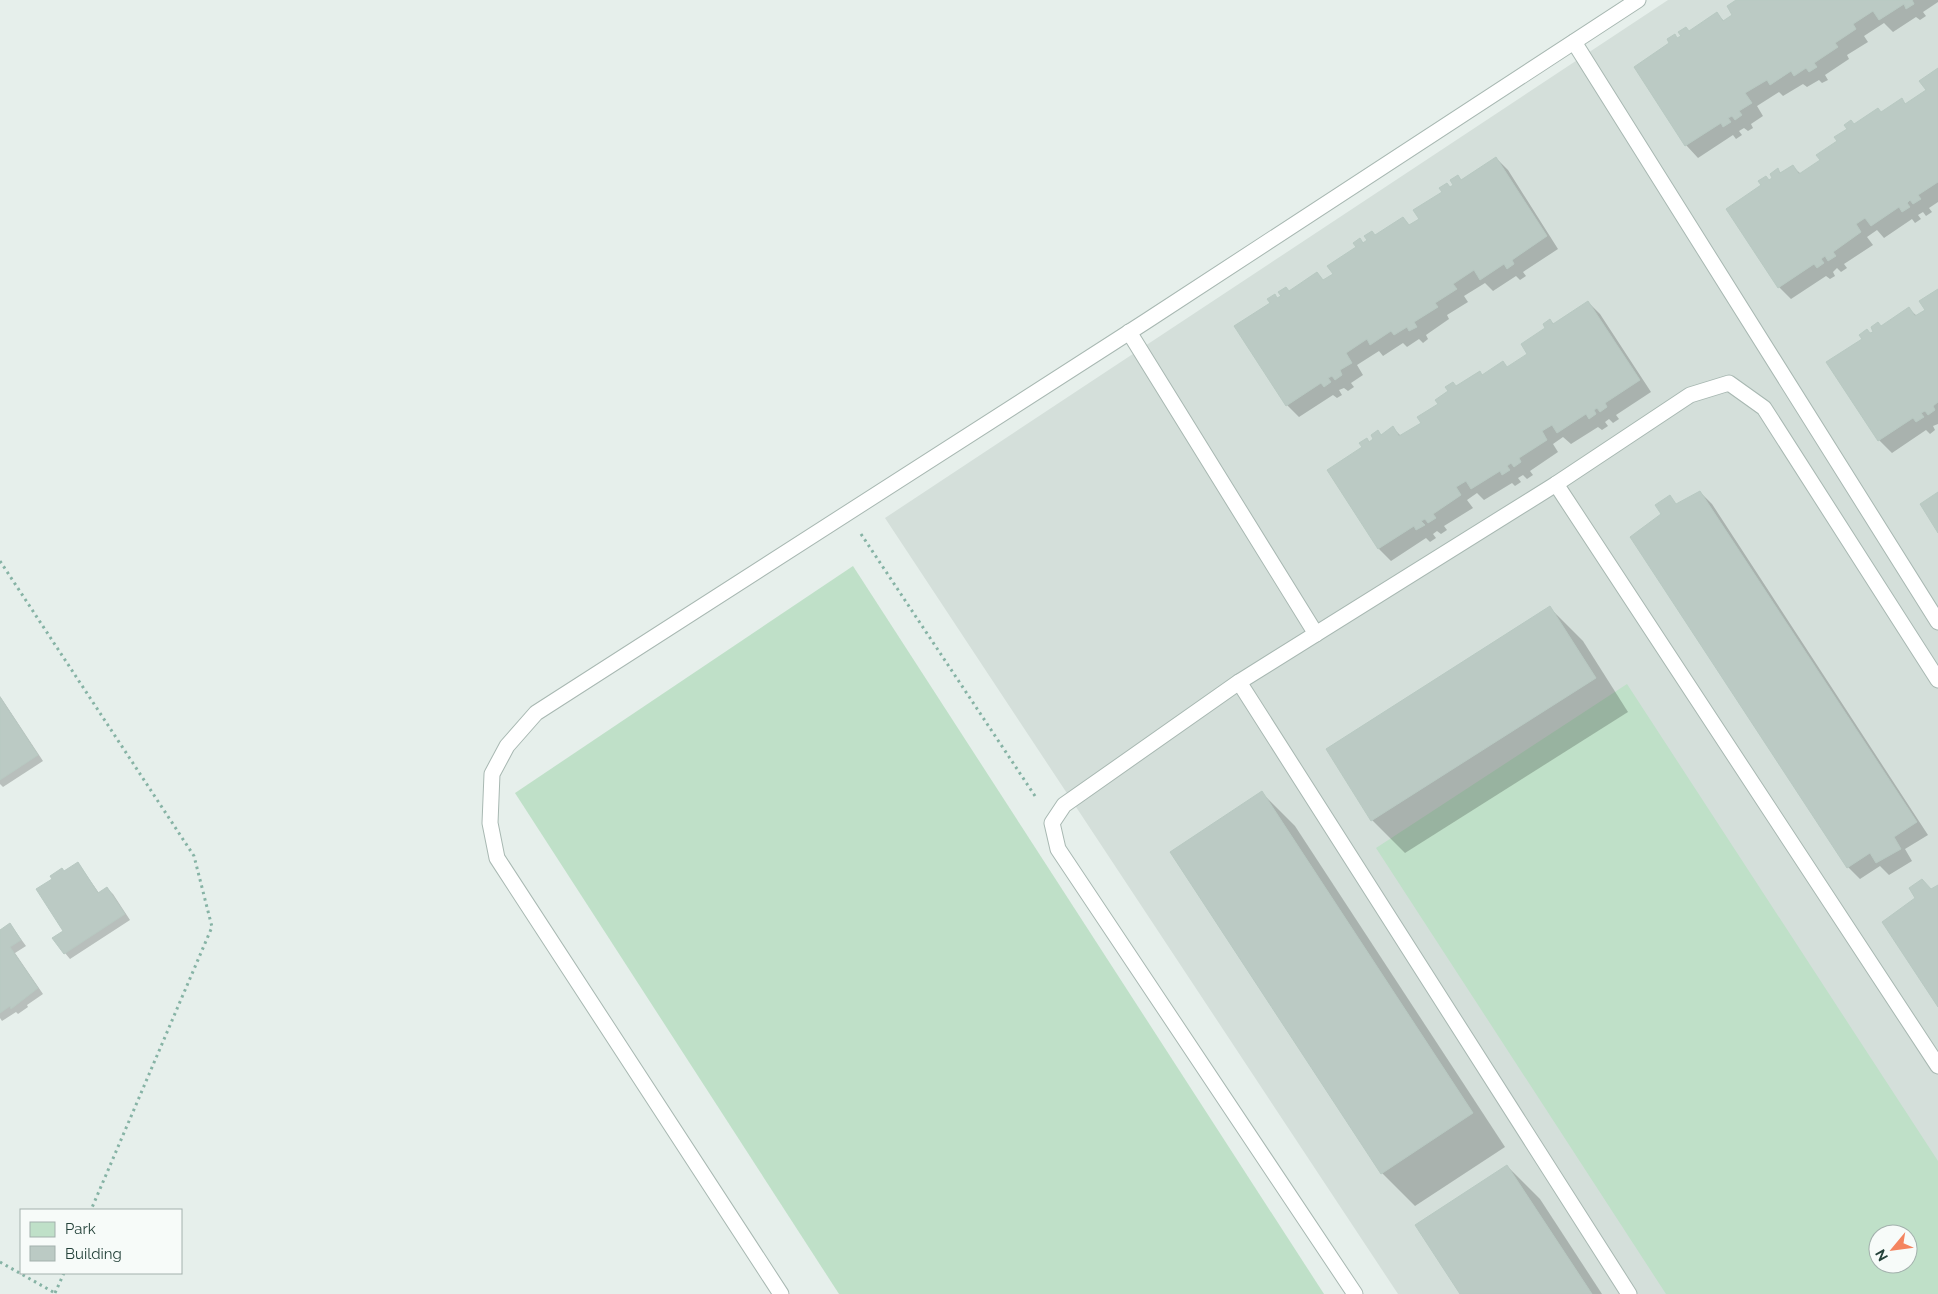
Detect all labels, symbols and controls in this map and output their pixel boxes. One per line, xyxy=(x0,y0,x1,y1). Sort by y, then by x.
legend xyxy=(20,1209,182,1274)
text: Park xyxy=(65,1220,96,1238)
north arrow xyxy=(1868,1224,1918,1274)
text: Building xyxy=(65,1245,122,1263)
text: N xyxy=(1872,1247,1891,1264)

